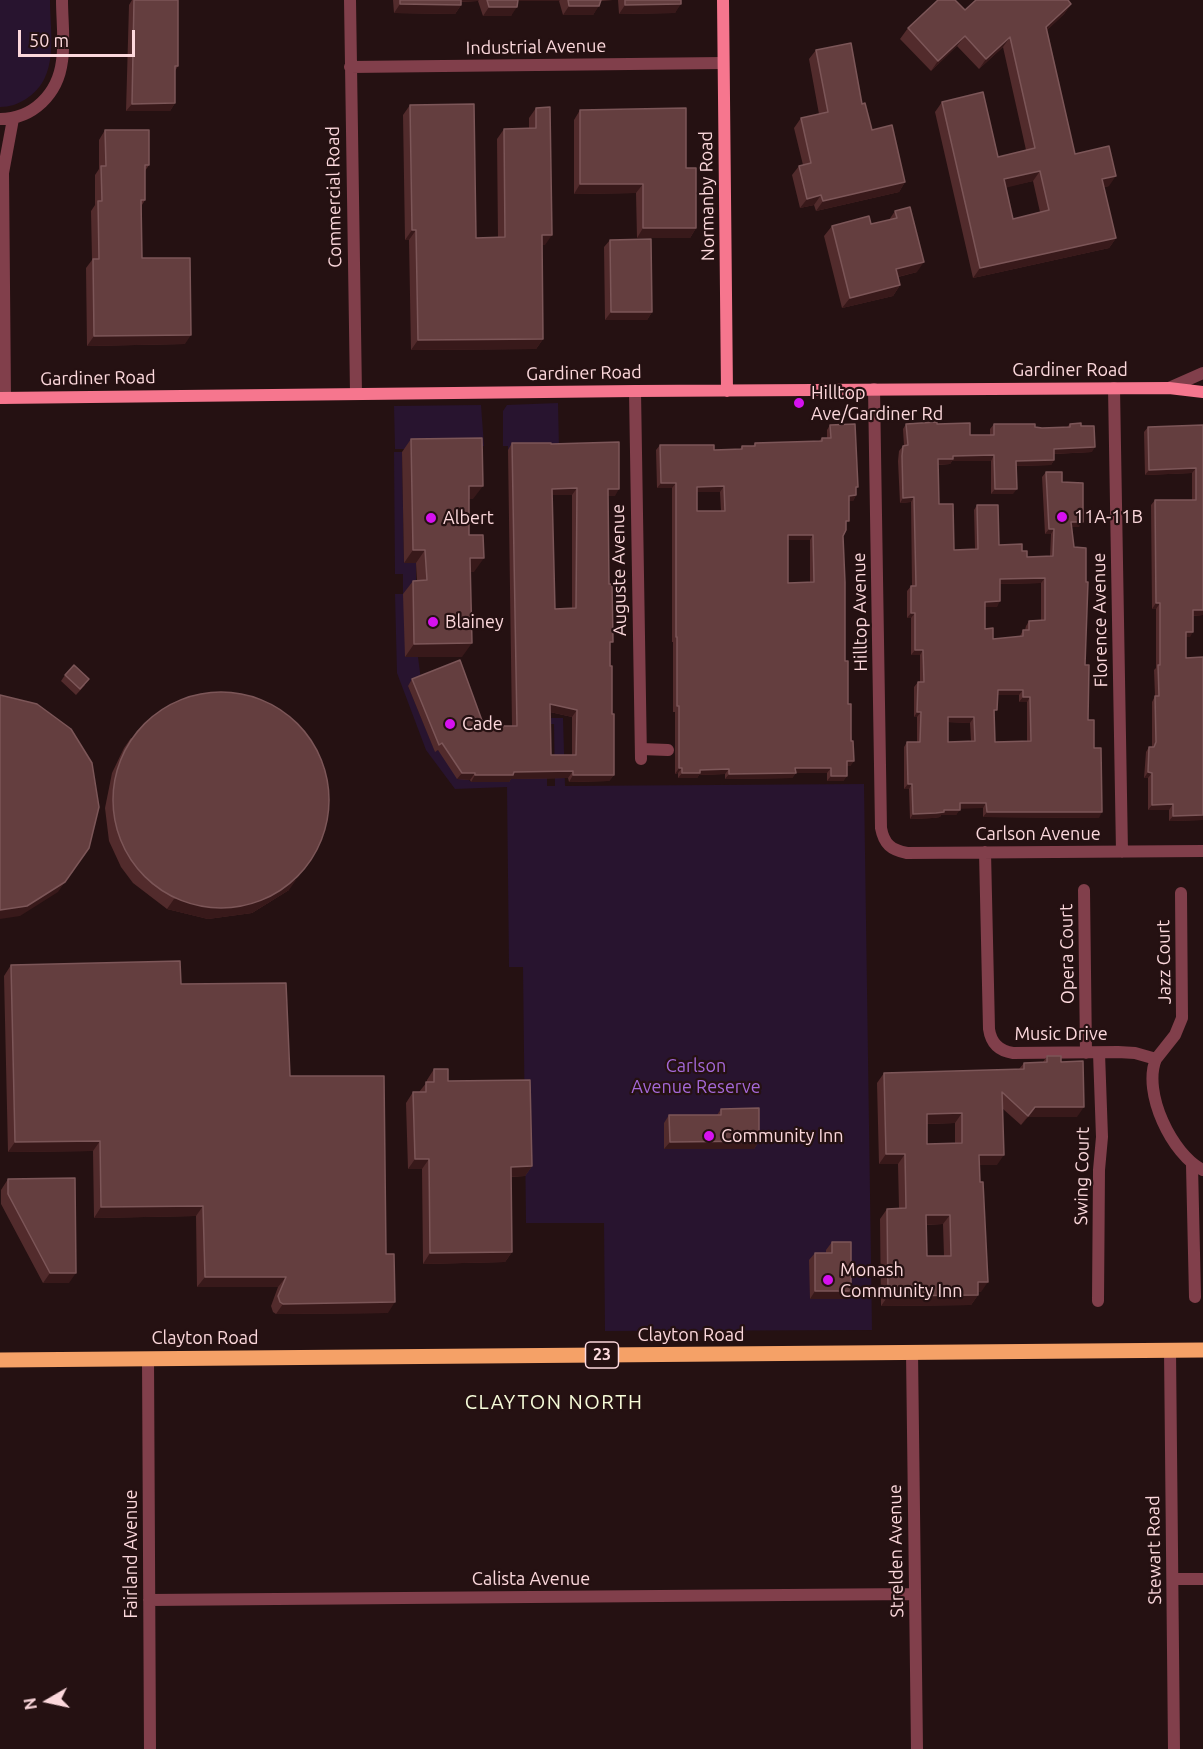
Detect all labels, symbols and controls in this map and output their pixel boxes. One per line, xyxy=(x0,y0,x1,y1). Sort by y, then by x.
scale bar xyxy=(21,18,138,56)
text: 50 m xyxy=(29,30,69,50)
street label: Industrial Avenue xyxy=(466,35,606,59)
street label: Commercial Road xyxy=(322,126,346,268)
street label: Normanby Road xyxy=(695,131,719,261)
street label: Gardiner Road xyxy=(1012,359,1128,381)
street label: Gardiner Road xyxy=(526,361,642,385)
street label: Gardiner Road xyxy=(40,366,156,390)
place label: Hilltop Ave/Gardiner Rd xyxy=(811,382,943,424)
marker: Hilltop Ave/Gardiner Rd xyxy=(792,396,806,410)
street label: Auguste Avenue xyxy=(607,504,631,636)
place label: 11A-11B xyxy=(1074,506,1143,528)
place label: Albert xyxy=(443,507,494,529)
marker: 11A-11B xyxy=(1055,510,1069,524)
marker: Albert xyxy=(424,511,438,525)
street label: Hilltop Avenue xyxy=(848,552,872,672)
street label: Florence Avenue xyxy=(1088,552,1112,688)
place label: Blainey xyxy=(445,611,504,633)
marker: Blainey xyxy=(426,615,440,629)
place label: Cade xyxy=(462,713,503,735)
marker: Cade xyxy=(443,717,457,731)
street label: Carlson Avenue xyxy=(975,823,1101,845)
street label: Opera Court xyxy=(1055,904,1079,1004)
street label: Jazz Court xyxy=(1152,920,1176,1004)
street label: Music Drive xyxy=(1014,1023,1108,1045)
park label: Carlson Avenue Reserve xyxy=(631,1055,761,1098)
place label: Community Inn xyxy=(721,1125,844,1147)
street label: Swing Court xyxy=(1070,1127,1094,1225)
marker: Community Inn xyxy=(702,1129,716,1143)
place label: Monash Community Inn xyxy=(840,1259,963,1302)
marker: Monash Community Inn xyxy=(821,1273,835,1287)
street label: Clayton Road xyxy=(637,1324,745,1346)
street label: Clayton Road xyxy=(151,1327,259,1349)
road number: 23 xyxy=(586,1342,618,1368)
district label: CLAYTON NORTH xyxy=(465,1390,643,1414)
street label: Strelden Avenue xyxy=(884,1484,908,1618)
street label: Fairland Avenue xyxy=(120,1490,142,1618)
street label: Stewart Road xyxy=(1142,1495,1166,1605)
street label: Calista Avenue xyxy=(472,1568,590,1590)
north arrow xyxy=(18,1671,78,1731)
text: N xyxy=(20,1697,40,1711)

